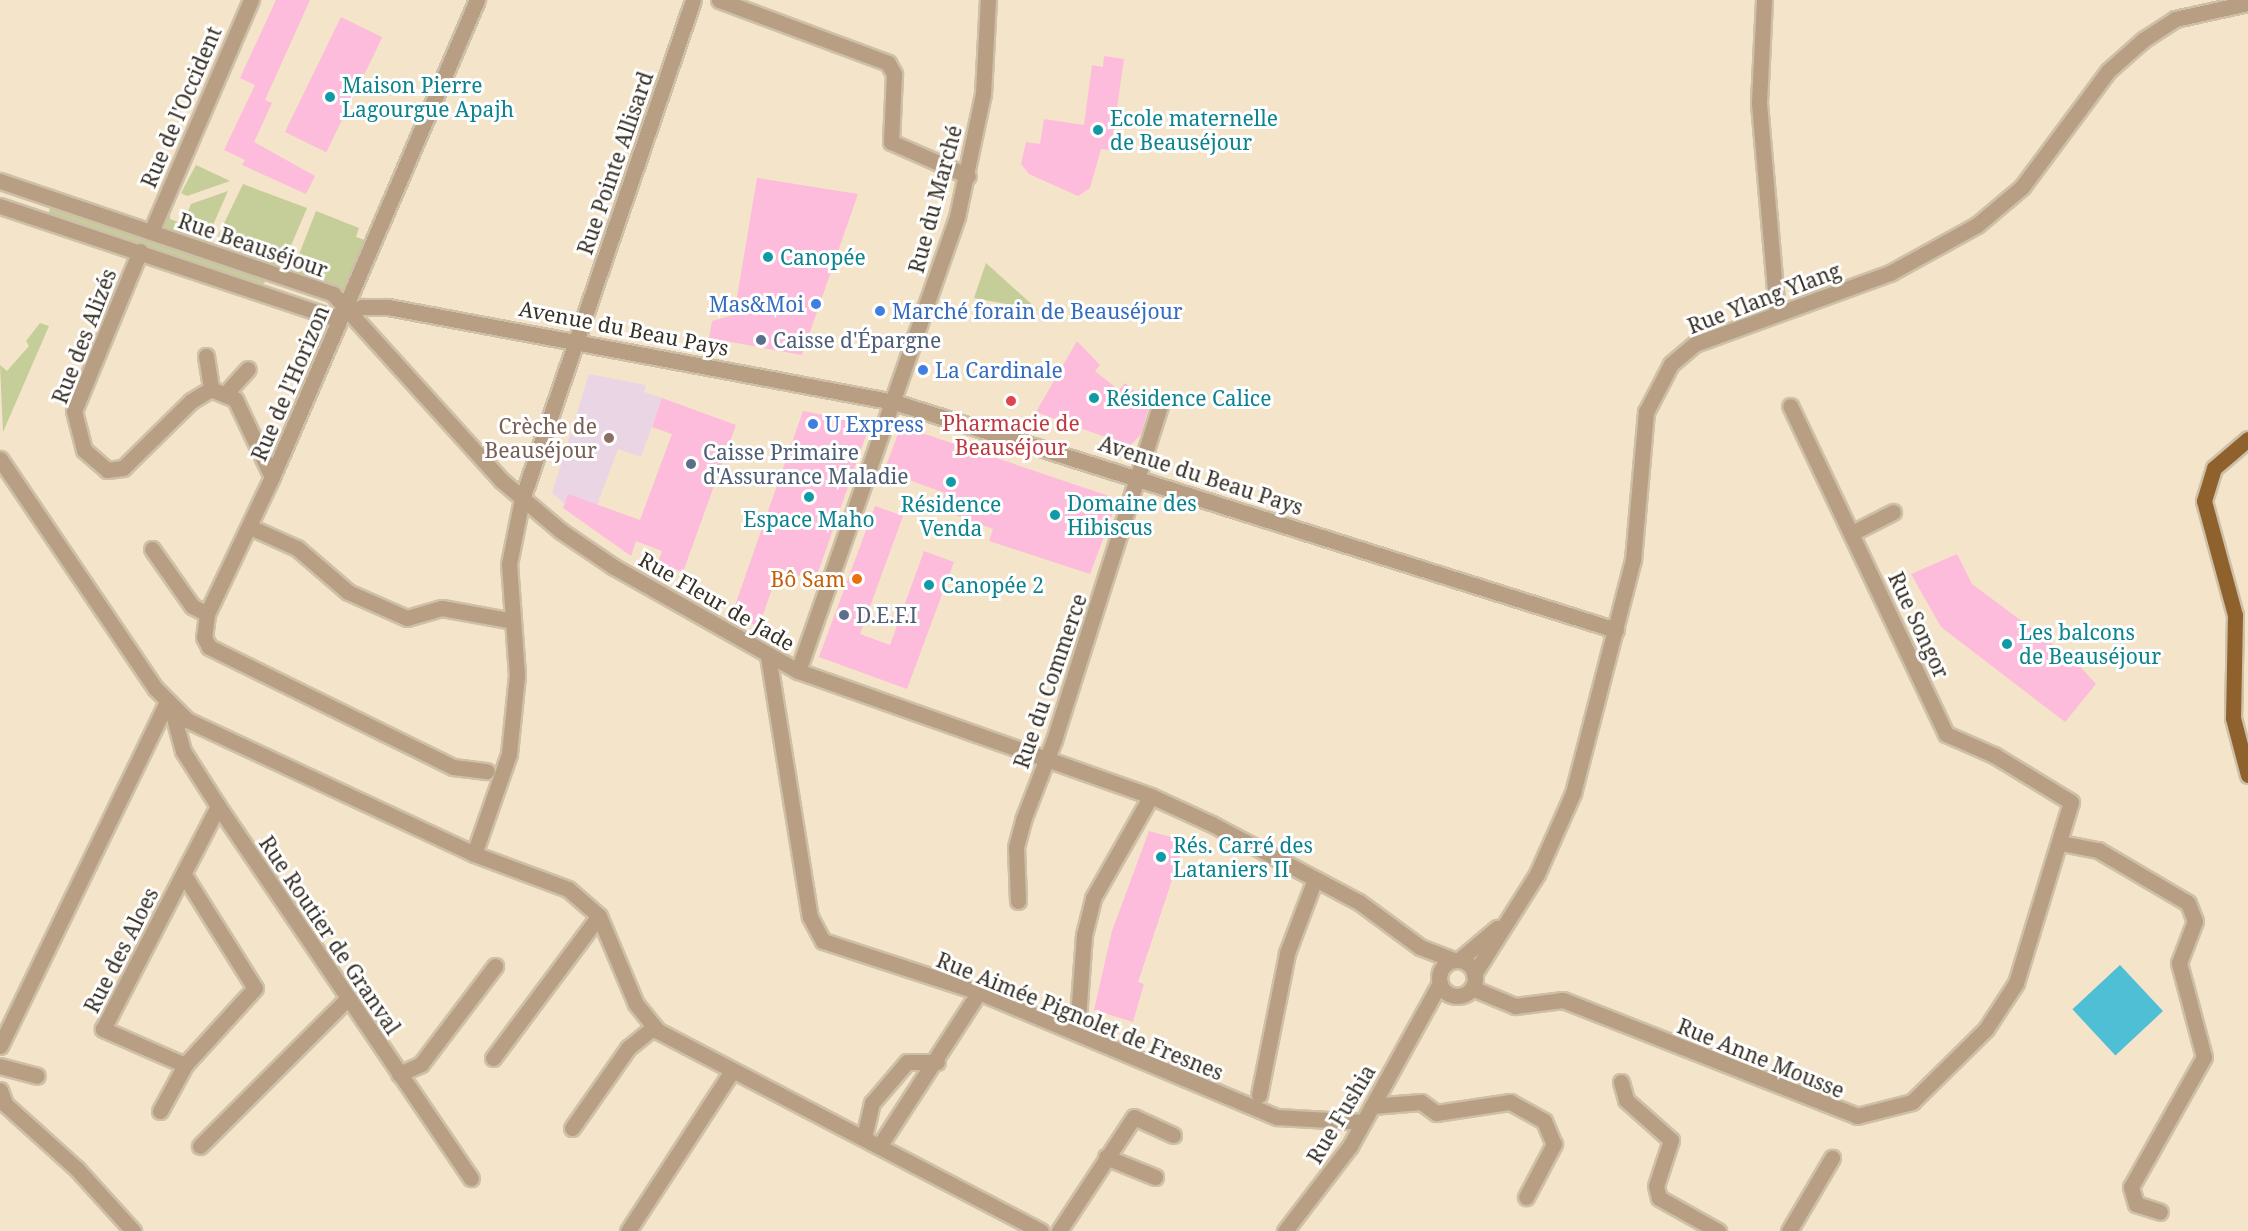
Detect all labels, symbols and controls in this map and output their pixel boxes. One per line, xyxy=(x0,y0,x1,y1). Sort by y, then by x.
street label: Rue de l'Occident xyxy=(136,23,226,191)
street label: Rue Pointe Allisard xyxy=(572,68,658,258)
place label: Maison Pierre Lagourgue Apajh xyxy=(342,72,514,122)
marker: Maison Pierre Lagourgue Apajh xyxy=(323,90,337,104)
place label: Ecole maternelle de Beauséjour xyxy=(1110,105,1278,155)
street label: Rue du Marché xyxy=(903,122,967,276)
marker: Ecole maternelle de Beauséjour xyxy=(1091,123,1105,137)
street label: Rue Beauséjour xyxy=(175,208,331,282)
place label: Canopée xyxy=(780,244,866,270)
marker: Canopée xyxy=(761,250,775,264)
street label: Rue Ylang Ylang xyxy=(1684,257,1844,339)
street label: Rue des Alizés xyxy=(47,265,121,407)
place label: Mas&Moi xyxy=(709,291,804,317)
street label: Avenue du Beau Pays xyxy=(517,295,731,361)
marker: Mas&Moi xyxy=(809,297,823,311)
place label: Marché forain de Beauséjour xyxy=(892,298,1183,324)
street label: Rue de l'Horizon xyxy=(246,302,334,464)
marker: Marché forain de Beauséjour xyxy=(873,304,887,318)
place label: Caisse d'Épargne xyxy=(773,327,941,353)
marker: Caisse d'Épargne xyxy=(754,333,768,347)
place label: La Cardinale xyxy=(935,357,1063,383)
marker: La Cardinale xyxy=(916,363,930,377)
place label: Résidence Calice xyxy=(1106,385,1271,411)
marker: Résidence Calice xyxy=(1087,391,1101,405)
marker: Pharmacie de Beauséjour xyxy=(1004,394,1018,408)
place label: Pharmacie de Beauséjour xyxy=(942,410,1080,460)
place label: U Express xyxy=(825,411,924,437)
place label: Crèche de Beauséjour xyxy=(485,413,597,463)
marker: U Express xyxy=(806,417,820,431)
street label: Avenue du Beau Pays xyxy=(1096,430,1306,520)
marker: Crèche de Beauséjour xyxy=(602,431,616,445)
place label: Caisse Primaire d'Assurance Maladie xyxy=(703,439,908,489)
marker: Caisse Primaire d'Assurance Maladie xyxy=(684,457,698,471)
marker: Résidence Venda xyxy=(944,475,958,489)
marker: Espace Maho xyxy=(802,490,816,504)
place label: Domaine des Hibiscus xyxy=(1067,490,1197,540)
place label: Résidence Venda xyxy=(901,491,1001,541)
place label: Espace Maho xyxy=(743,506,875,532)
marker: Domaine des Hibiscus xyxy=(1048,508,1062,522)
street label: Rue Fleur de Jade xyxy=(635,546,799,656)
place label: Bô Sam xyxy=(771,566,845,592)
street label: Rue Songor xyxy=(1883,568,1955,682)
marker: Bô Sam xyxy=(850,572,864,586)
place label: Canopée 2 xyxy=(941,572,1044,598)
marker: Canopée 2 xyxy=(922,578,936,592)
street label: Rue du Commerce xyxy=(1008,590,1092,772)
place label: D.E.F.I xyxy=(856,602,917,628)
marker: D.E.F.I xyxy=(837,608,851,622)
place label: Les balcons de Beauséjour xyxy=(2019,619,2161,669)
marker: Les balcons de Beauséjour xyxy=(2000,637,2014,651)
street label: Rue Routier de Granval xyxy=(254,831,406,1039)
place label: Rés. Carré des Lataniers II xyxy=(1173,832,1313,882)
marker: Rés. Carré des Lataniers II xyxy=(1154,850,1168,864)
street label: Rue des Aloes xyxy=(79,883,163,1017)
street label: Rue Aimée Pignolet de Fresnes xyxy=(933,947,1227,1085)
street label: Rue Anne Mousse xyxy=(1674,1013,1848,1103)
street label: Rue Fushia xyxy=(1302,1060,1380,1168)

